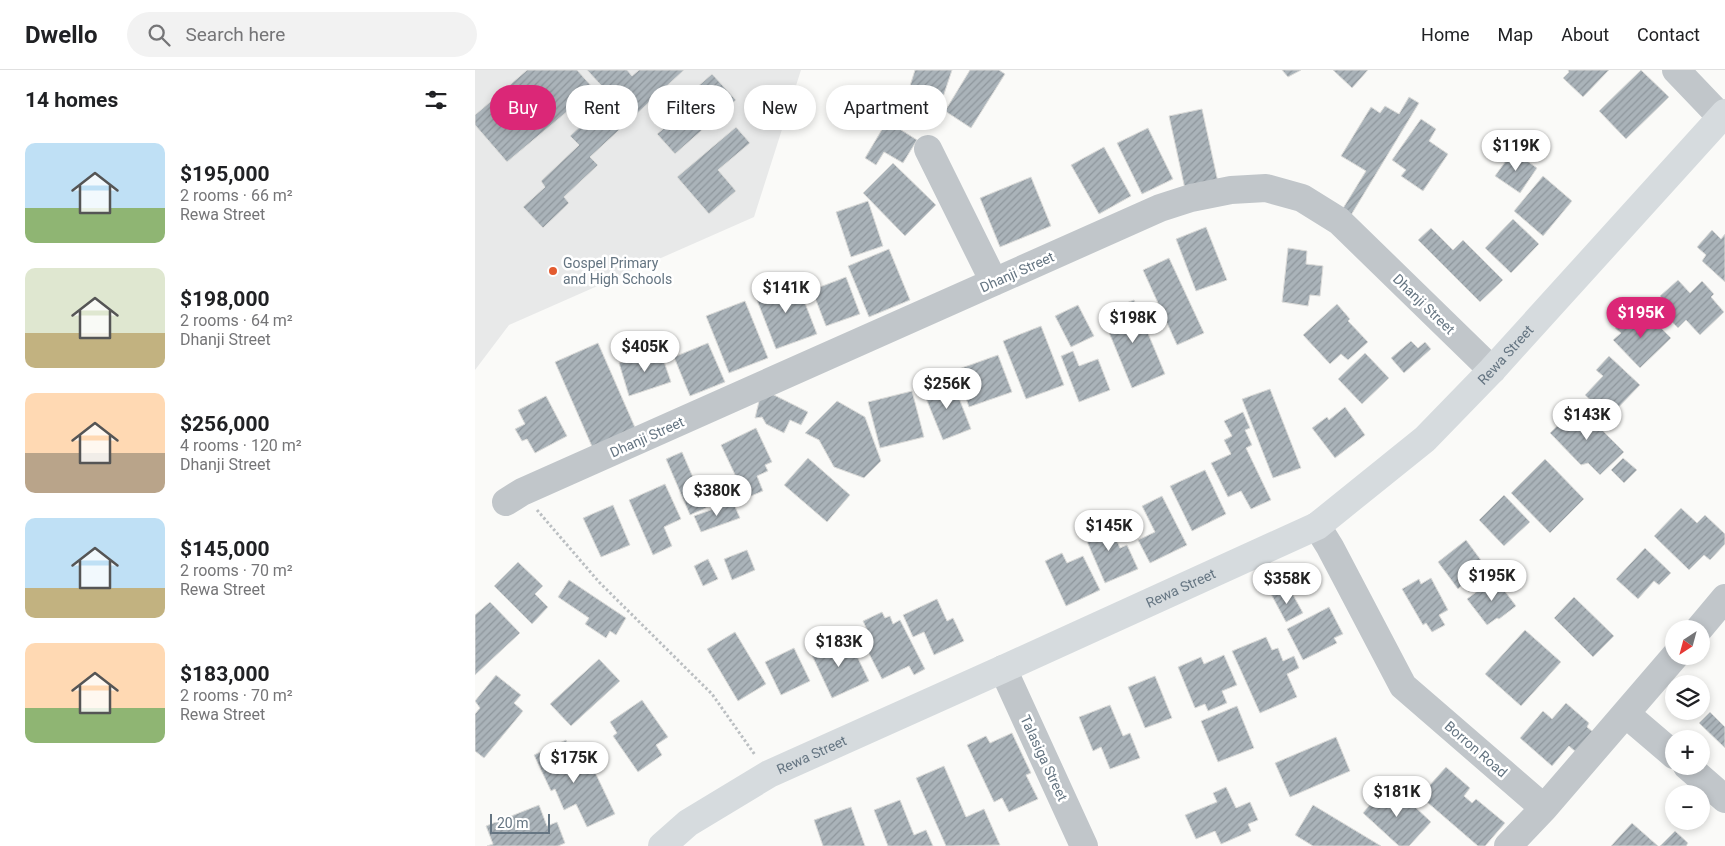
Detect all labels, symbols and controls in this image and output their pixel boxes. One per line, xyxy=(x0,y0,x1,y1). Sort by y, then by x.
search box xyxy=(127,12,477,57)
text: Dwello xyxy=(25,21,97,49)
icon: search xyxy=(145,21,173,49)
text: Search here xyxy=(185,23,285,46)
text: Home xyxy=(1421,24,1470,45)
text: Map xyxy=(1498,24,1533,45)
text: About xyxy=(1561,24,1609,45)
text: Contact xyxy=(1637,24,1700,45)
chip: Buy xyxy=(490,85,556,130)
chip: Rent xyxy=(566,85,638,130)
chip: Filters xyxy=(648,85,734,130)
chip: New xyxy=(744,85,816,130)
chip: Apartment xyxy=(826,85,947,130)
icon: filters xyxy=(422,86,450,114)
text: 14 homes xyxy=(25,88,118,112)
pin: $119K xyxy=(1481,129,1551,172)
text: $119K xyxy=(1493,136,1539,155)
text: $195,000 xyxy=(180,162,270,186)
icon: home xyxy=(65,163,125,223)
text: 2 rooms · 66 m² xyxy=(180,186,293,205)
text: Rewa Street xyxy=(180,205,265,224)
street label: Dhanji Street xyxy=(977,248,1057,295)
place label: Gospel Primary and High Schools xyxy=(563,255,672,287)
marker: Gospel Primary and High Schools xyxy=(547,265,559,277)
street label: Dhanji Street xyxy=(1390,271,1458,338)
pin: $141K xyxy=(751,272,821,314)
text: $141K xyxy=(763,278,809,297)
text: $198,000 xyxy=(180,287,270,311)
icon: home xyxy=(65,288,125,348)
pin: $195K xyxy=(1606,296,1676,339)
pin: $198K xyxy=(1098,302,1168,344)
text: $195K xyxy=(1618,303,1664,322)
text: $198K xyxy=(1110,308,1156,327)
text: 2 rooms · 64 m² xyxy=(180,311,293,330)
street label: Rewa Street xyxy=(1474,322,1537,388)
text: Dhanji Street xyxy=(180,330,271,349)
pin: $405K xyxy=(610,330,680,373)
text: $405K xyxy=(622,337,668,356)
pin: $256K xyxy=(912,368,982,410)
text: $256K xyxy=(924,374,970,393)
pin: $143K xyxy=(1552,398,1622,441)
text: $143K xyxy=(1564,405,1610,424)
text: $256,000 xyxy=(180,412,270,436)
icon: home xyxy=(65,413,125,473)
street label: Dhanji Street xyxy=(607,413,687,460)
text: 4 rooms · 120 m² xyxy=(180,436,302,455)
text: Dhanji Street xyxy=(180,455,271,474)
pin: $380K xyxy=(682,474,752,517)
text: $380K xyxy=(694,481,740,500)
pin: $145K xyxy=(1074,510,1144,552)
text: $145K xyxy=(1086,516,1132,535)
text: $145,000 xyxy=(180,537,270,561)
icon: home xyxy=(65,538,125,598)
pin: $195K xyxy=(1457,560,1527,602)
text: 2 rooms · 70 m² xyxy=(180,561,293,580)
pin: $358K xyxy=(1252,562,1322,605)
street label: Rewa Street xyxy=(1143,565,1218,611)
text: $195K xyxy=(1469,566,1515,585)
text: $358K xyxy=(1264,569,1310,588)
text: Rewa Street xyxy=(180,580,265,599)
north arrow xyxy=(1665,620,1710,665)
map controls xyxy=(1665,620,1710,830)
pin: $183K xyxy=(804,626,874,668)
text: $183K xyxy=(816,632,862,651)
text: $183,000 xyxy=(180,662,270,686)
icon: home xyxy=(65,663,125,723)
button: layers xyxy=(1665,675,1710,720)
text: 2 rooms · 70 m² xyxy=(180,686,293,705)
text: Rewa Street xyxy=(180,705,265,724)
street label: Talasiga Street xyxy=(1017,713,1071,804)
street label: Borron Road xyxy=(1442,718,1510,780)
button: + xyxy=(1665,730,1710,775)
street label: Rewa Street xyxy=(774,732,849,778)
pin: $175K xyxy=(539,742,609,784)
text: $175K xyxy=(551,748,597,767)
pin: $181K xyxy=(1362,776,1432,818)
text: $181K xyxy=(1374,782,1420,801)
button: − xyxy=(1665,785,1710,830)
scale bar xyxy=(490,811,550,834)
text: 20 m xyxy=(497,815,529,831)

